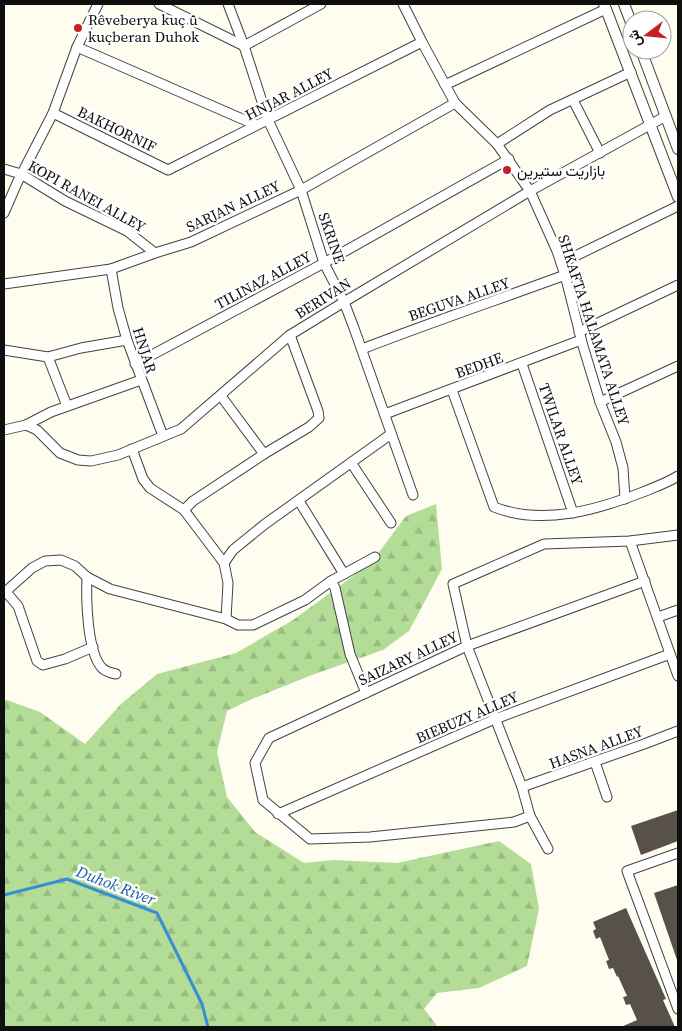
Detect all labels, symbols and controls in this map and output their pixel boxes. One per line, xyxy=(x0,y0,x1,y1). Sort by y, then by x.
place label: Rêveberya kuç û kuçberan Duhok xyxy=(88,9,200,47)
north arrow xyxy=(622,10,672,60)
marker: Rêveberya kuç û kuçberan Duhok xyxy=(72,22,84,34)
text: ش xyxy=(623,28,646,49)
street label: HNJAR ALLEY xyxy=(241,63,337,125)
street label: BAKHORNIF xyxy=(74,101,160,157)
street label: KOPI RANEI ALLEY xyxy=(24,155,150,237)
place label: بازاريت ستيرين xyxy=(517,160,605,181)
marker: بازاريت ستيرين xyxy=(501,164,513,176)
street label: SARJAN ALLEY xyxy=(183,175,284,237)
street label: SKRINE xyxy=(313,210,351,266)
street label: SHKAFTA HALAMATA ALLEY xyxy=(553,232,635,429)
street label: TILINAZ ALLEY xyxy=(211,246,315,314)
street label: BEGUVA ALLEY xyxy=(406,272,513,326)
street label: BERIVAN xyxy=(291,273,355,323)
street label: HNJAR xyxy=(128,324,162,376)
street label: BEDHE xyxy=(452,347,506,383)
street label: TWILAR ALLEY xyxy=(534,380,588,488)
street label: SAIZARY ALLEY xyxy=(355,625,462,690)
street label: BIEBUZY ALLEY xyxy=(412,686,522,748)
street label: HASNA ALLEY xyxy=(546,720,646,774)
water label: Duhok River xyxy=(72,859,159,910)

